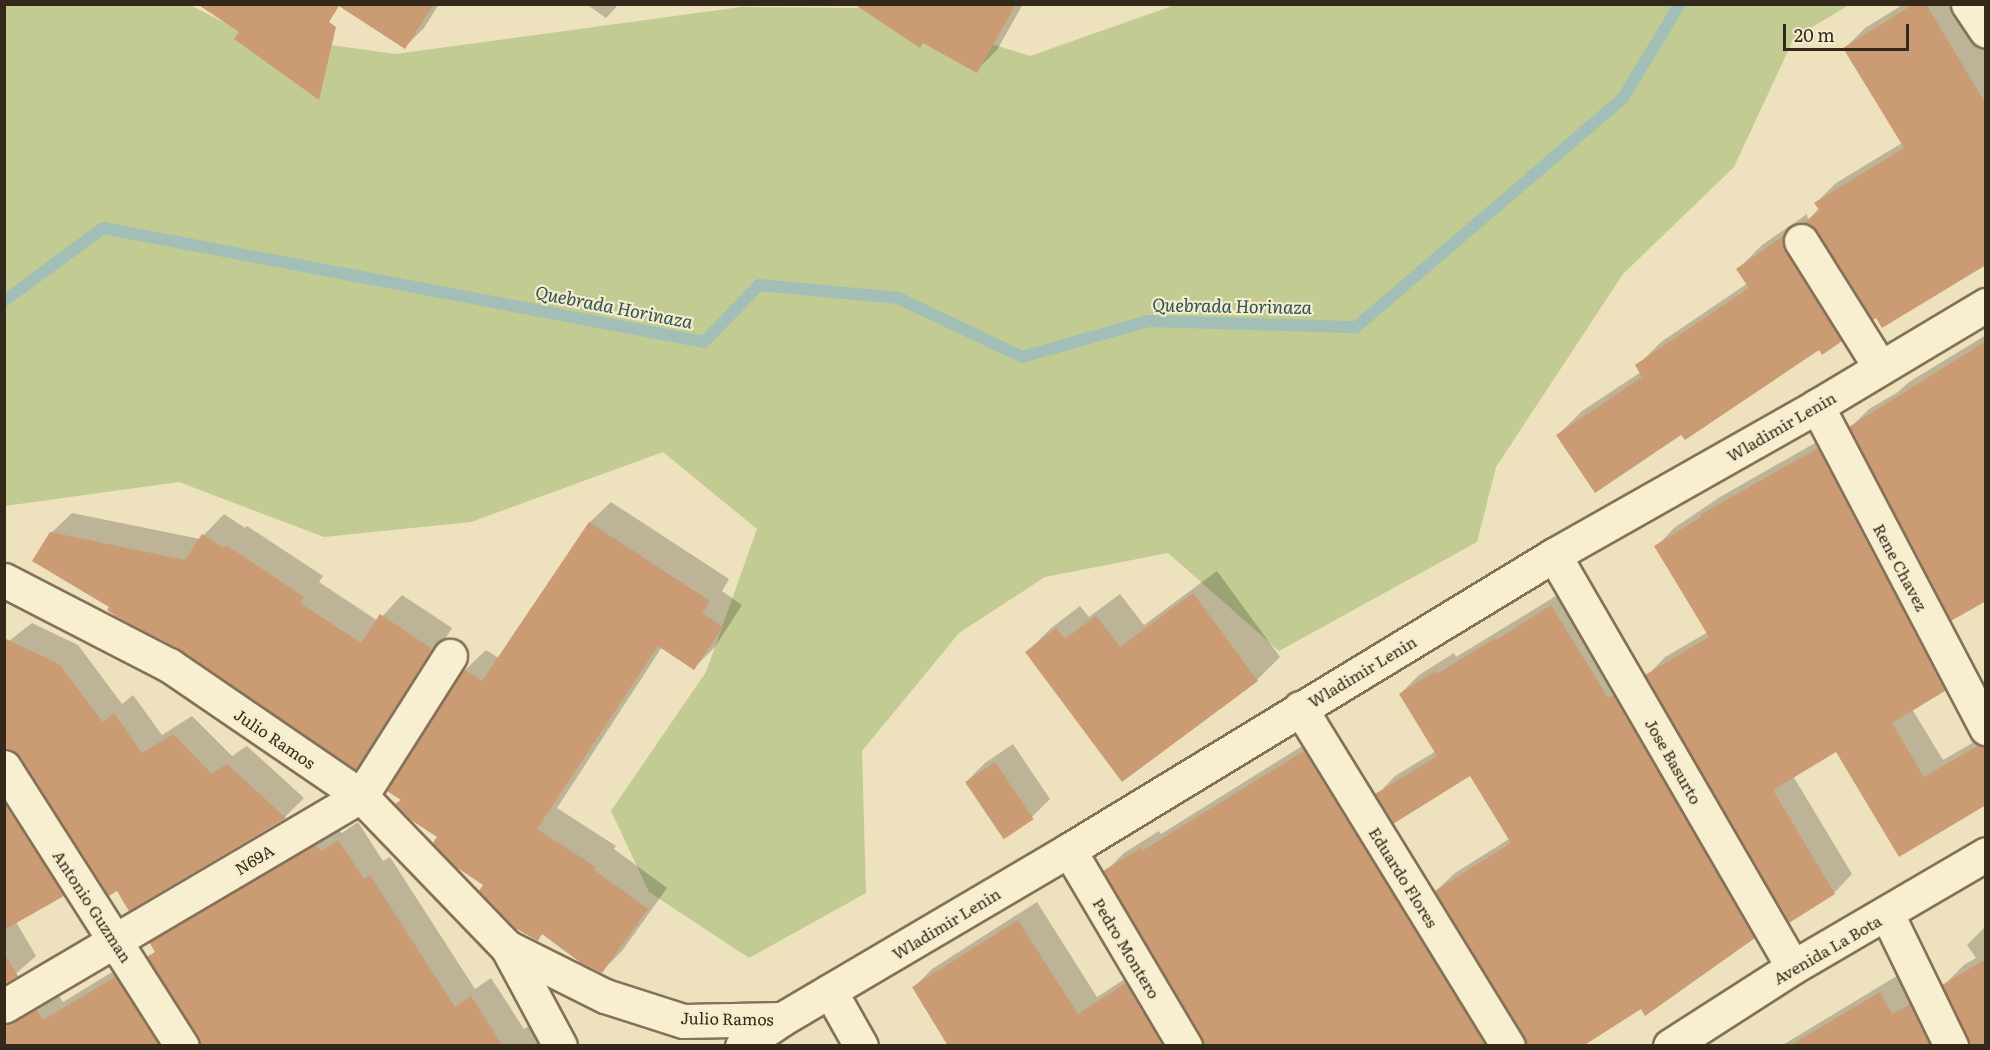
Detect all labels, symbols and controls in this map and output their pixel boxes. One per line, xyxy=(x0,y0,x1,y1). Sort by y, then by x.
scale bar xyxy=(1786,12,1912,50)
text: 20 m xyxy=(1794,21,1835,48)
water label: Quebrada Horinaza xyxy=(533,281,695,333)
water label: Quebrada Horinaza xyxy=(1152,294,1312,318)
street label: Wladimir Lenin xyxy=(1723,387,1839,465)
street label: Rene Chavez xyxy=(1870,520,1932,614)
street label: Wladimir Lenin xyxy=(1304,631,1420,711)
street label: Julio Ramos xyxy=(231,704,319,772)
street label: Jose Basurto xyxy=(1642,715,1706,807)
street label: Eduardo Flores xyxy=(1365,823,1443,931)
street label: N69A xyxy=(231,840,277,878)
street label: Antonio Guzman xyxy=(50,846,136,966)
street label: Wladimir Lenin xyxy=(888,883,1004,963)
street label: Pedro Montero xyxy=(1089,894,1165,1002)
street label: Avenida La Bota xyxy=(1769,910,1885,988)
street label: Julio Ramos xyxy=(680,1008,774,1028)

